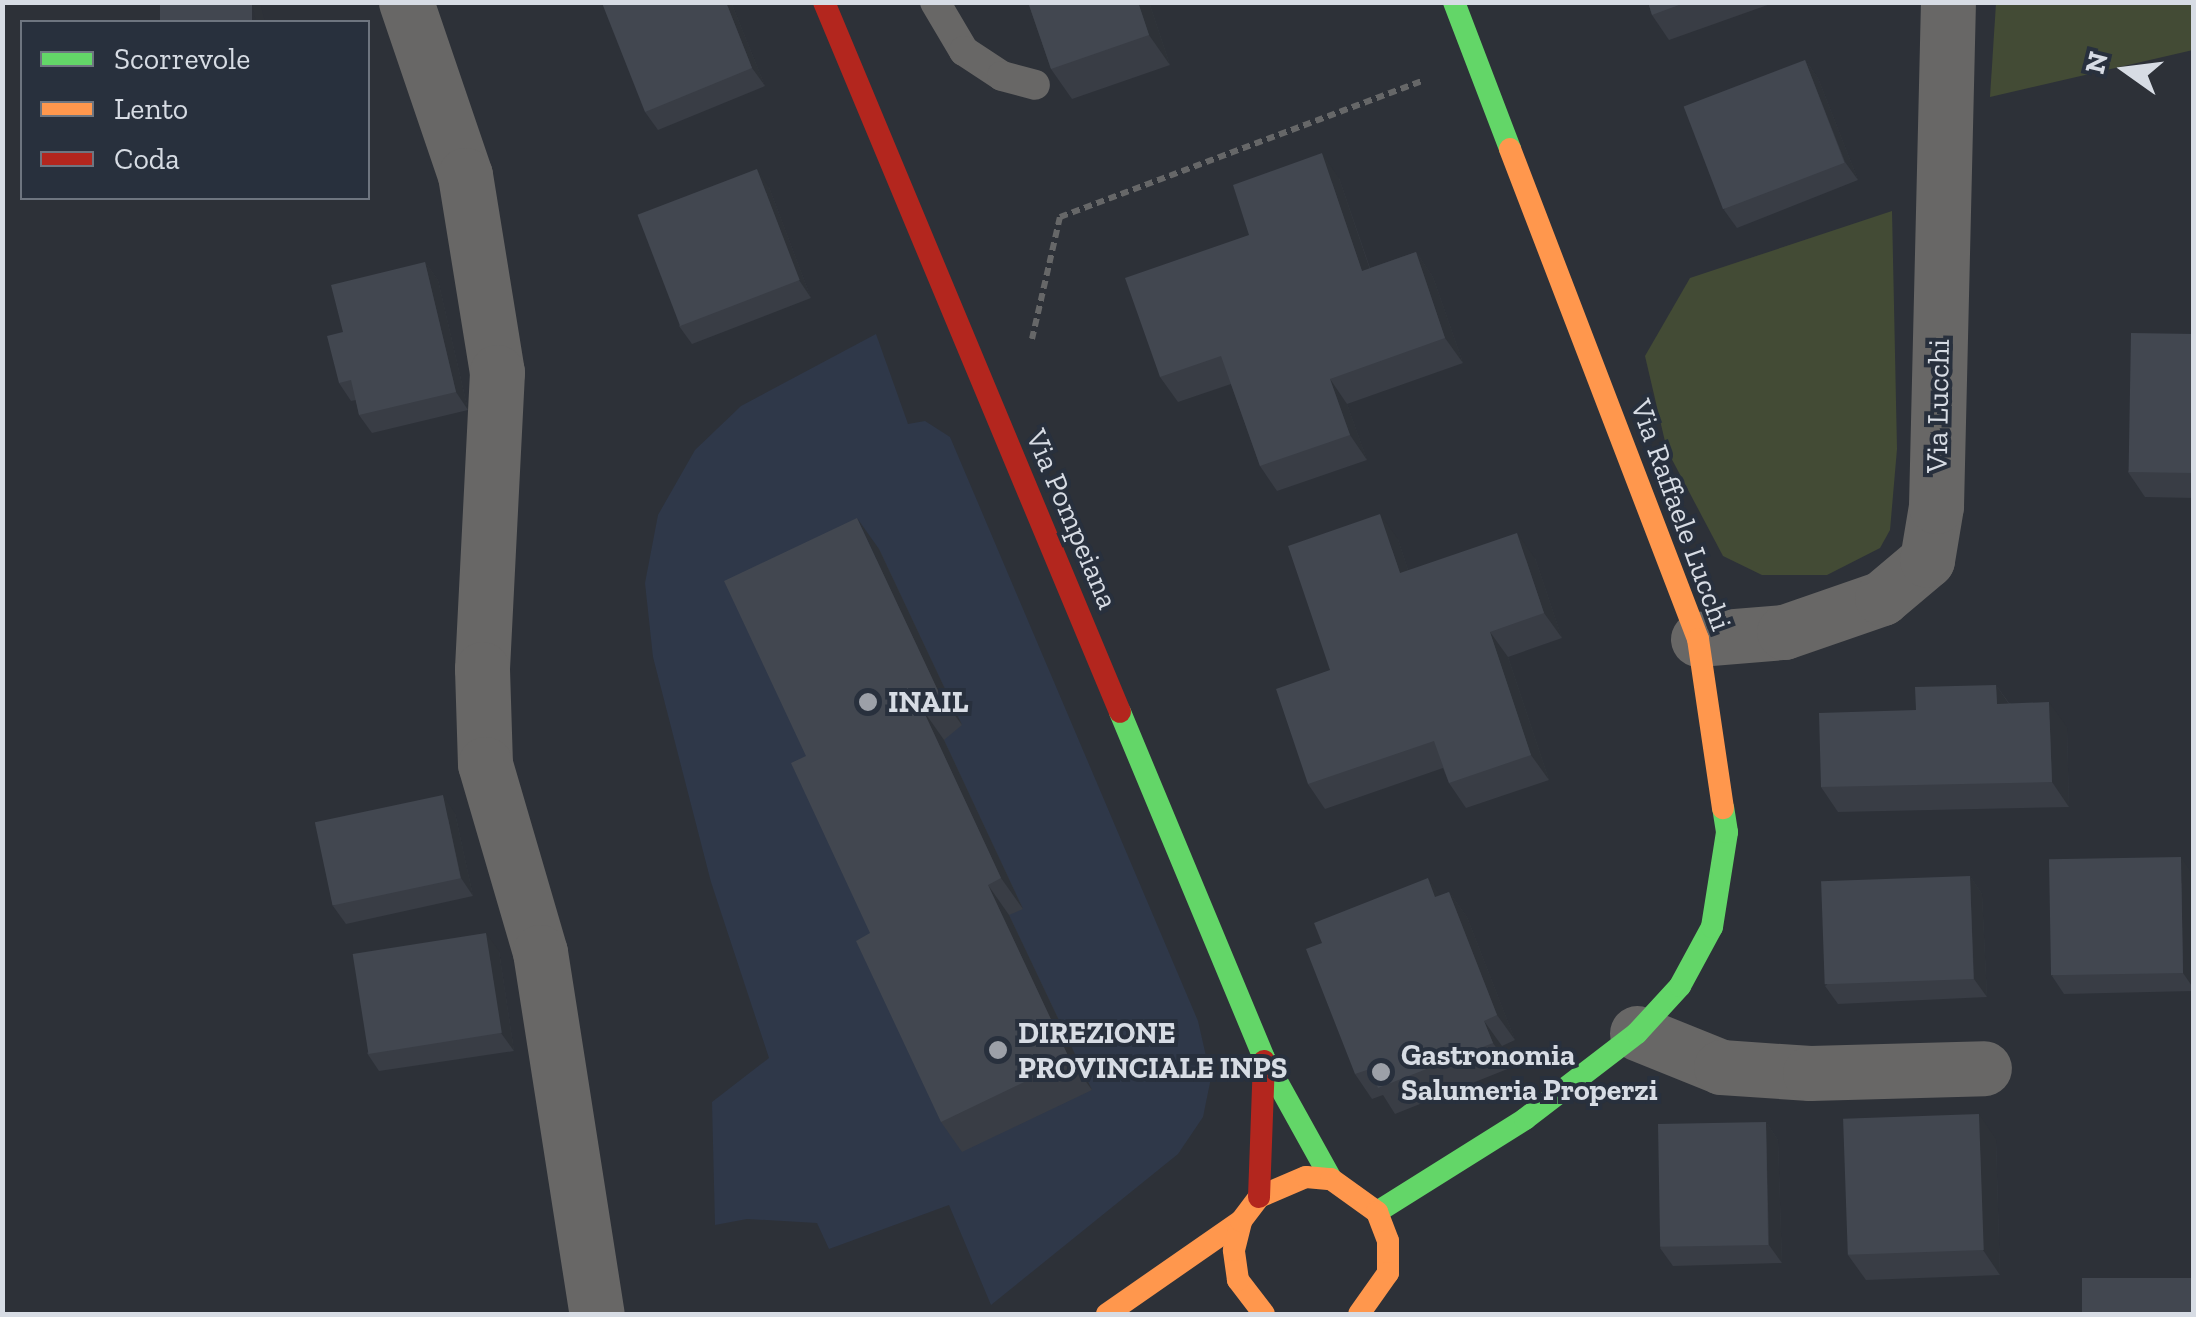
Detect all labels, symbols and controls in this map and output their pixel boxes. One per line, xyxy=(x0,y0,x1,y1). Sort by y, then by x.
legend xyxy=(20,20,370,200)
north arrow xyxy=(2076,20,2176,120)
text: Scorrevole xyxy=(114,41,250,77)
text: N xyxy=(2078,48,2115,77)
text: Lento xyxy=(114,91,188,127)
text: Coda xyxy=(114,141,180,177)
street label: Via Lucchi xyxy=(1919,338,1957,474)
street label: Via Raffaele Lucchi xyxy=(1622,395,1740,635)
street label: Via Pompeiana xyxy=(1018,424,1126,614)
place label: INAIL xyxy=(888,684,968,720)
marker: INAIL xyxy=(857,691,879,713)
place label: DIREZIONE PROVINCIALE INPS xyxy=(1018,1015,1287,1086)
place label: Gastronomia Salumeria Properzi xyxy=(1401,1037,1658,1108)
marker: DIREZIONE PROVINCIALE INPS xyxy=(987,1039,1009,1061)
marker: Gastronomia Salumeria Properzi xyxy=(1370,1061,1392,1083)

